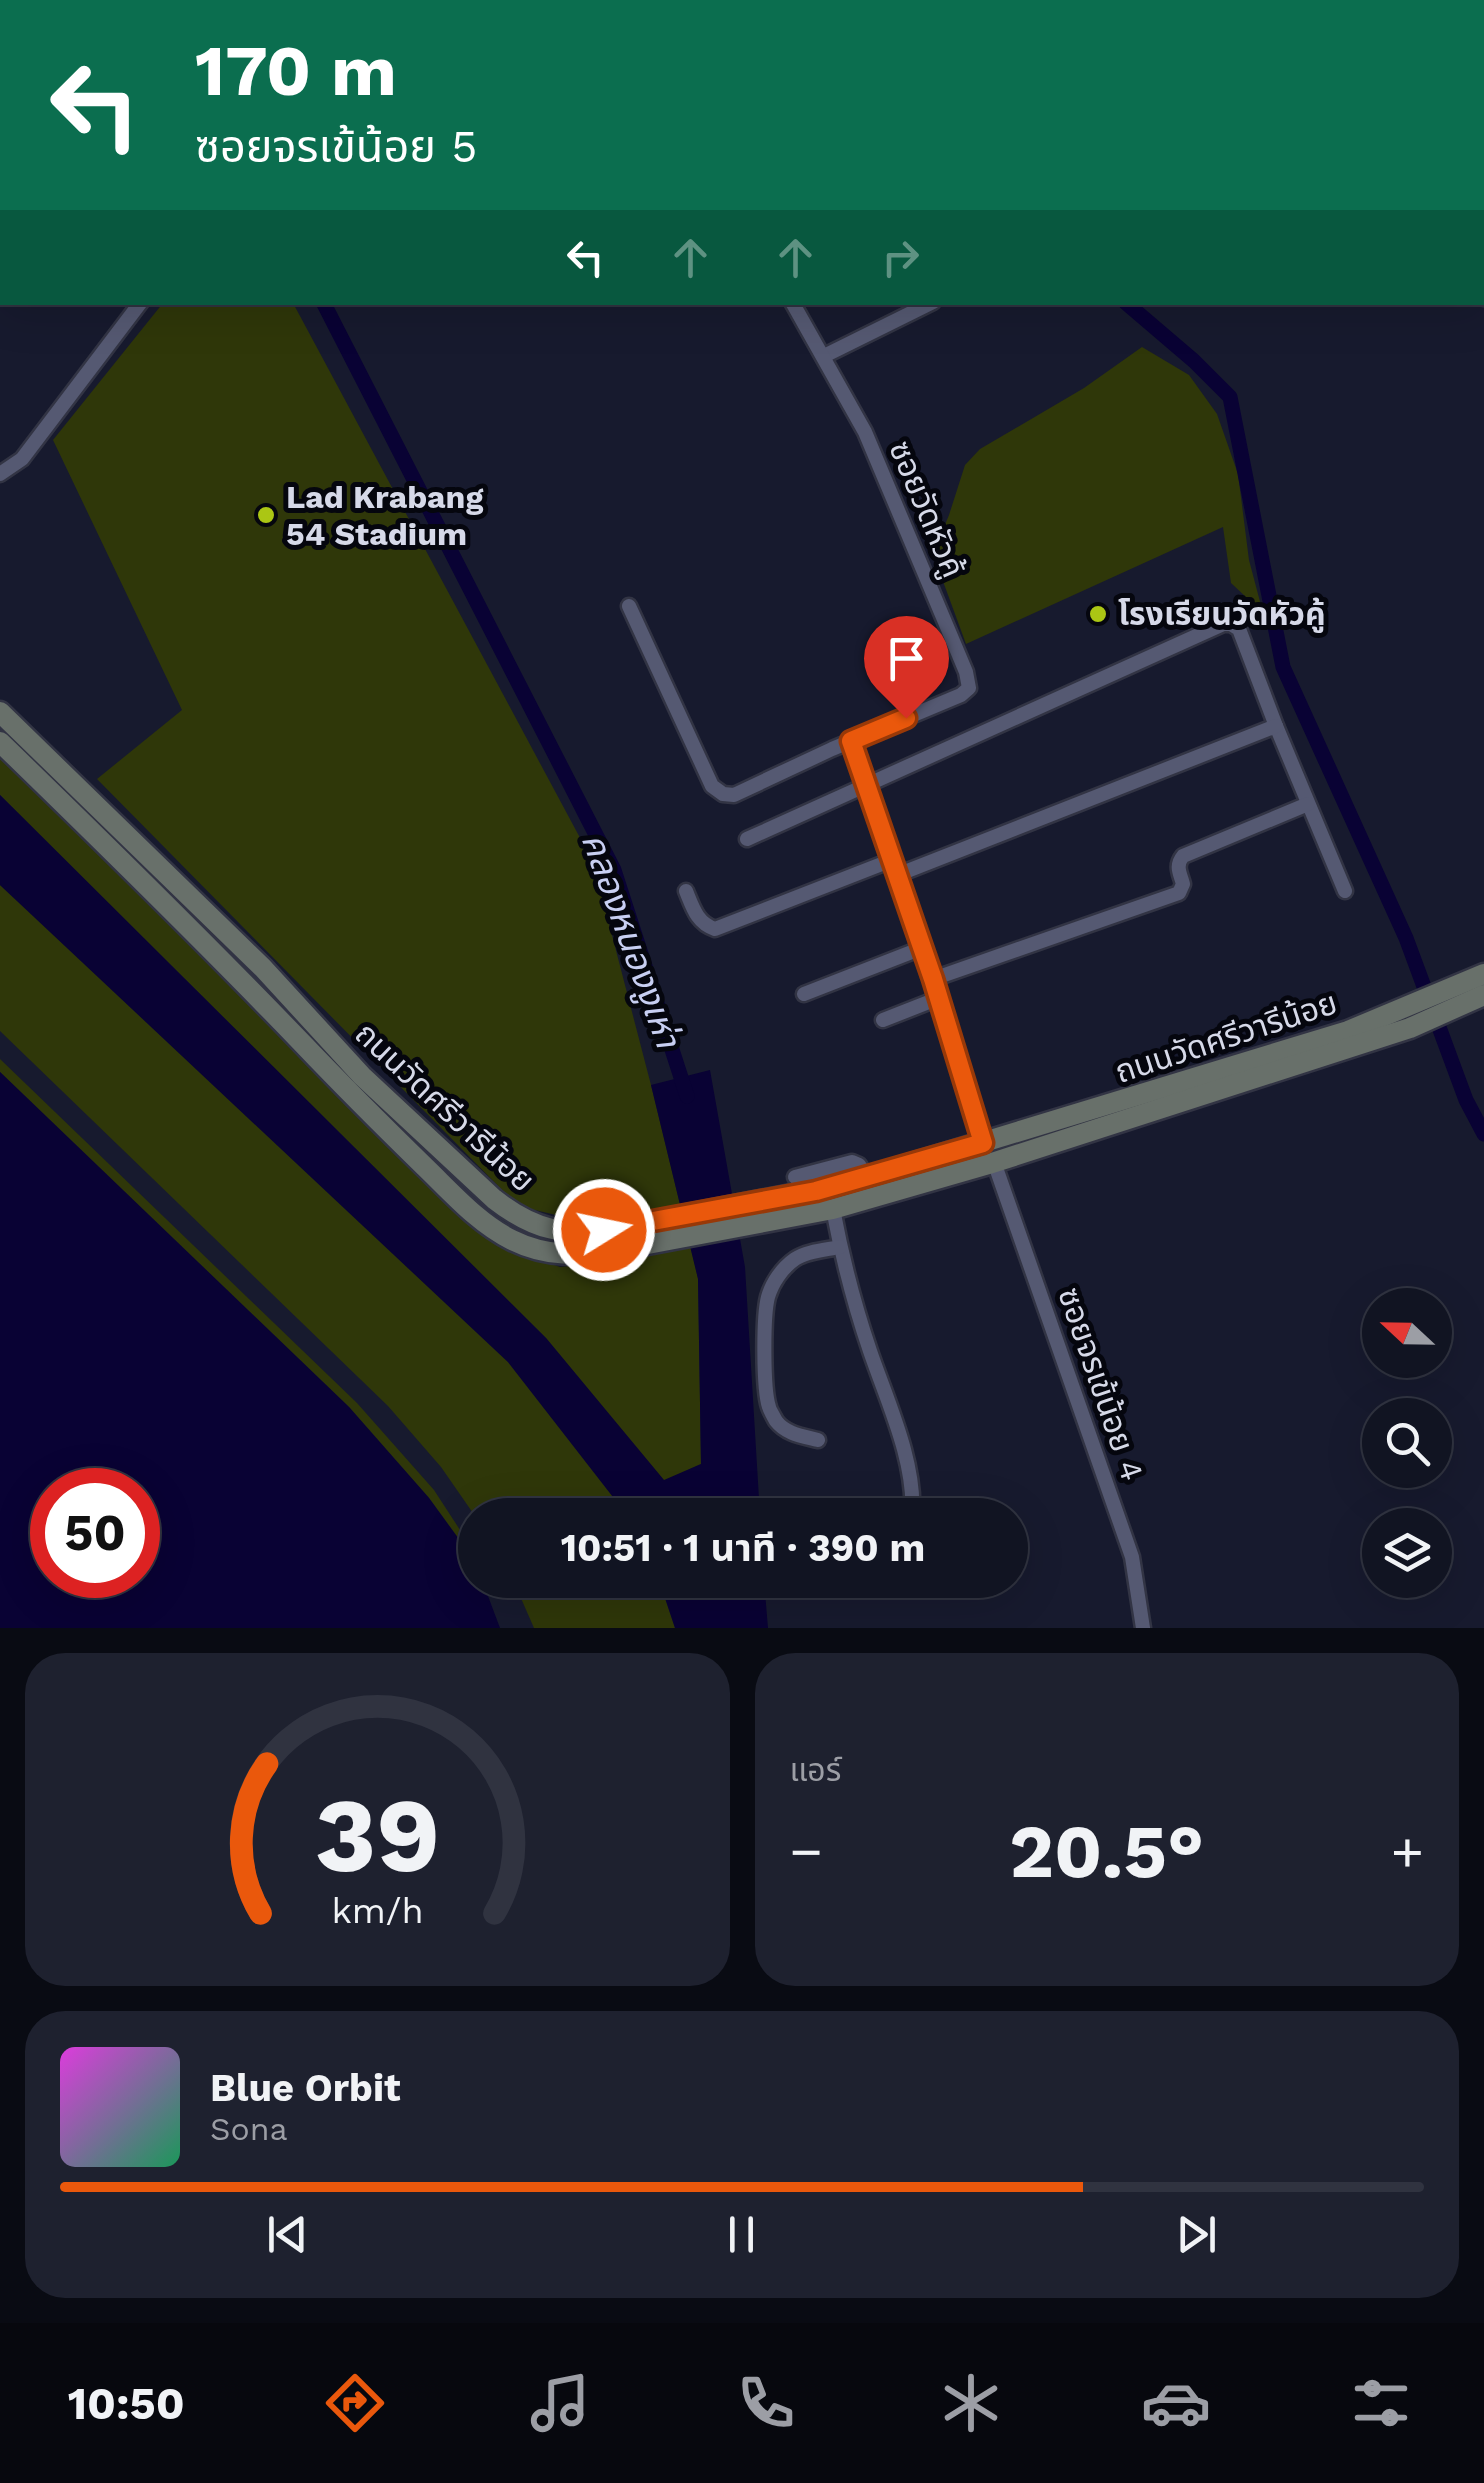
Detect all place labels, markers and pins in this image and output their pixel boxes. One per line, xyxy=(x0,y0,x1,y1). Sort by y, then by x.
place label: Lad Krabang 54 Stadium xyxy=(286,478,483,553)
marker: Lad Krabang 54 Stadium xyxy=(255,504,277,526)
place label: โรงเรียนวัดหัวคู้ xyxy=(1118,595,1326,633)
marker: โรงเรียนวัดหัวคู้ xyxy=(1087,603,1109,625)
pin xyxy=(864,616,949,719)

